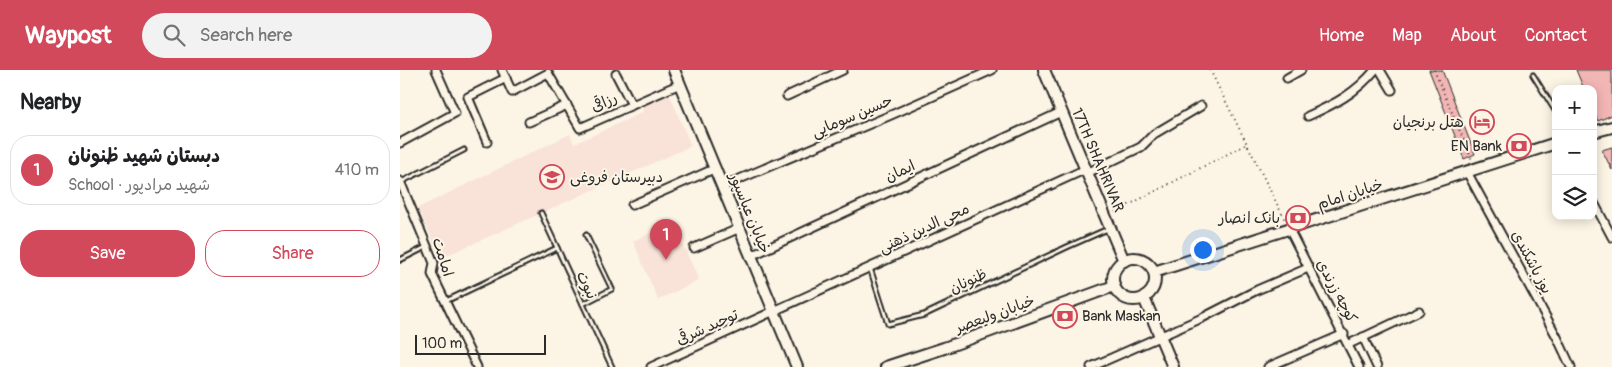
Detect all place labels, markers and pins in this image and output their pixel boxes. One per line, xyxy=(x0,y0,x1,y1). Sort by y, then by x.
hotel icon: هتل برنجیان xyxy=(1469,109,1495,135)
place label: هتل برنجیان xyxy=(1393,113,1464,132)
bank icon: EN Bank xyxy=(1506,133,1532,159)
place label: EN Bank xyxy=(1451,137,1503,156)
school or university icon: دبیرستان فروغی xyxy=(539,164,565,190)
place label: دبیرستان فروغی xyxy=(570,168,663,187)
bank icon: بانک انصار xyxy=(1285,205,1311,231)
place label: بانک انصار xyxy=(1218,209,1280,228)
pin: 1 xyxy=(650,219,682,260)
bank icon: Bank Maskan xyxy=(1052,303,1078,329)
place label: Bank Maskan xyxy=(1082,307,1161,326)

